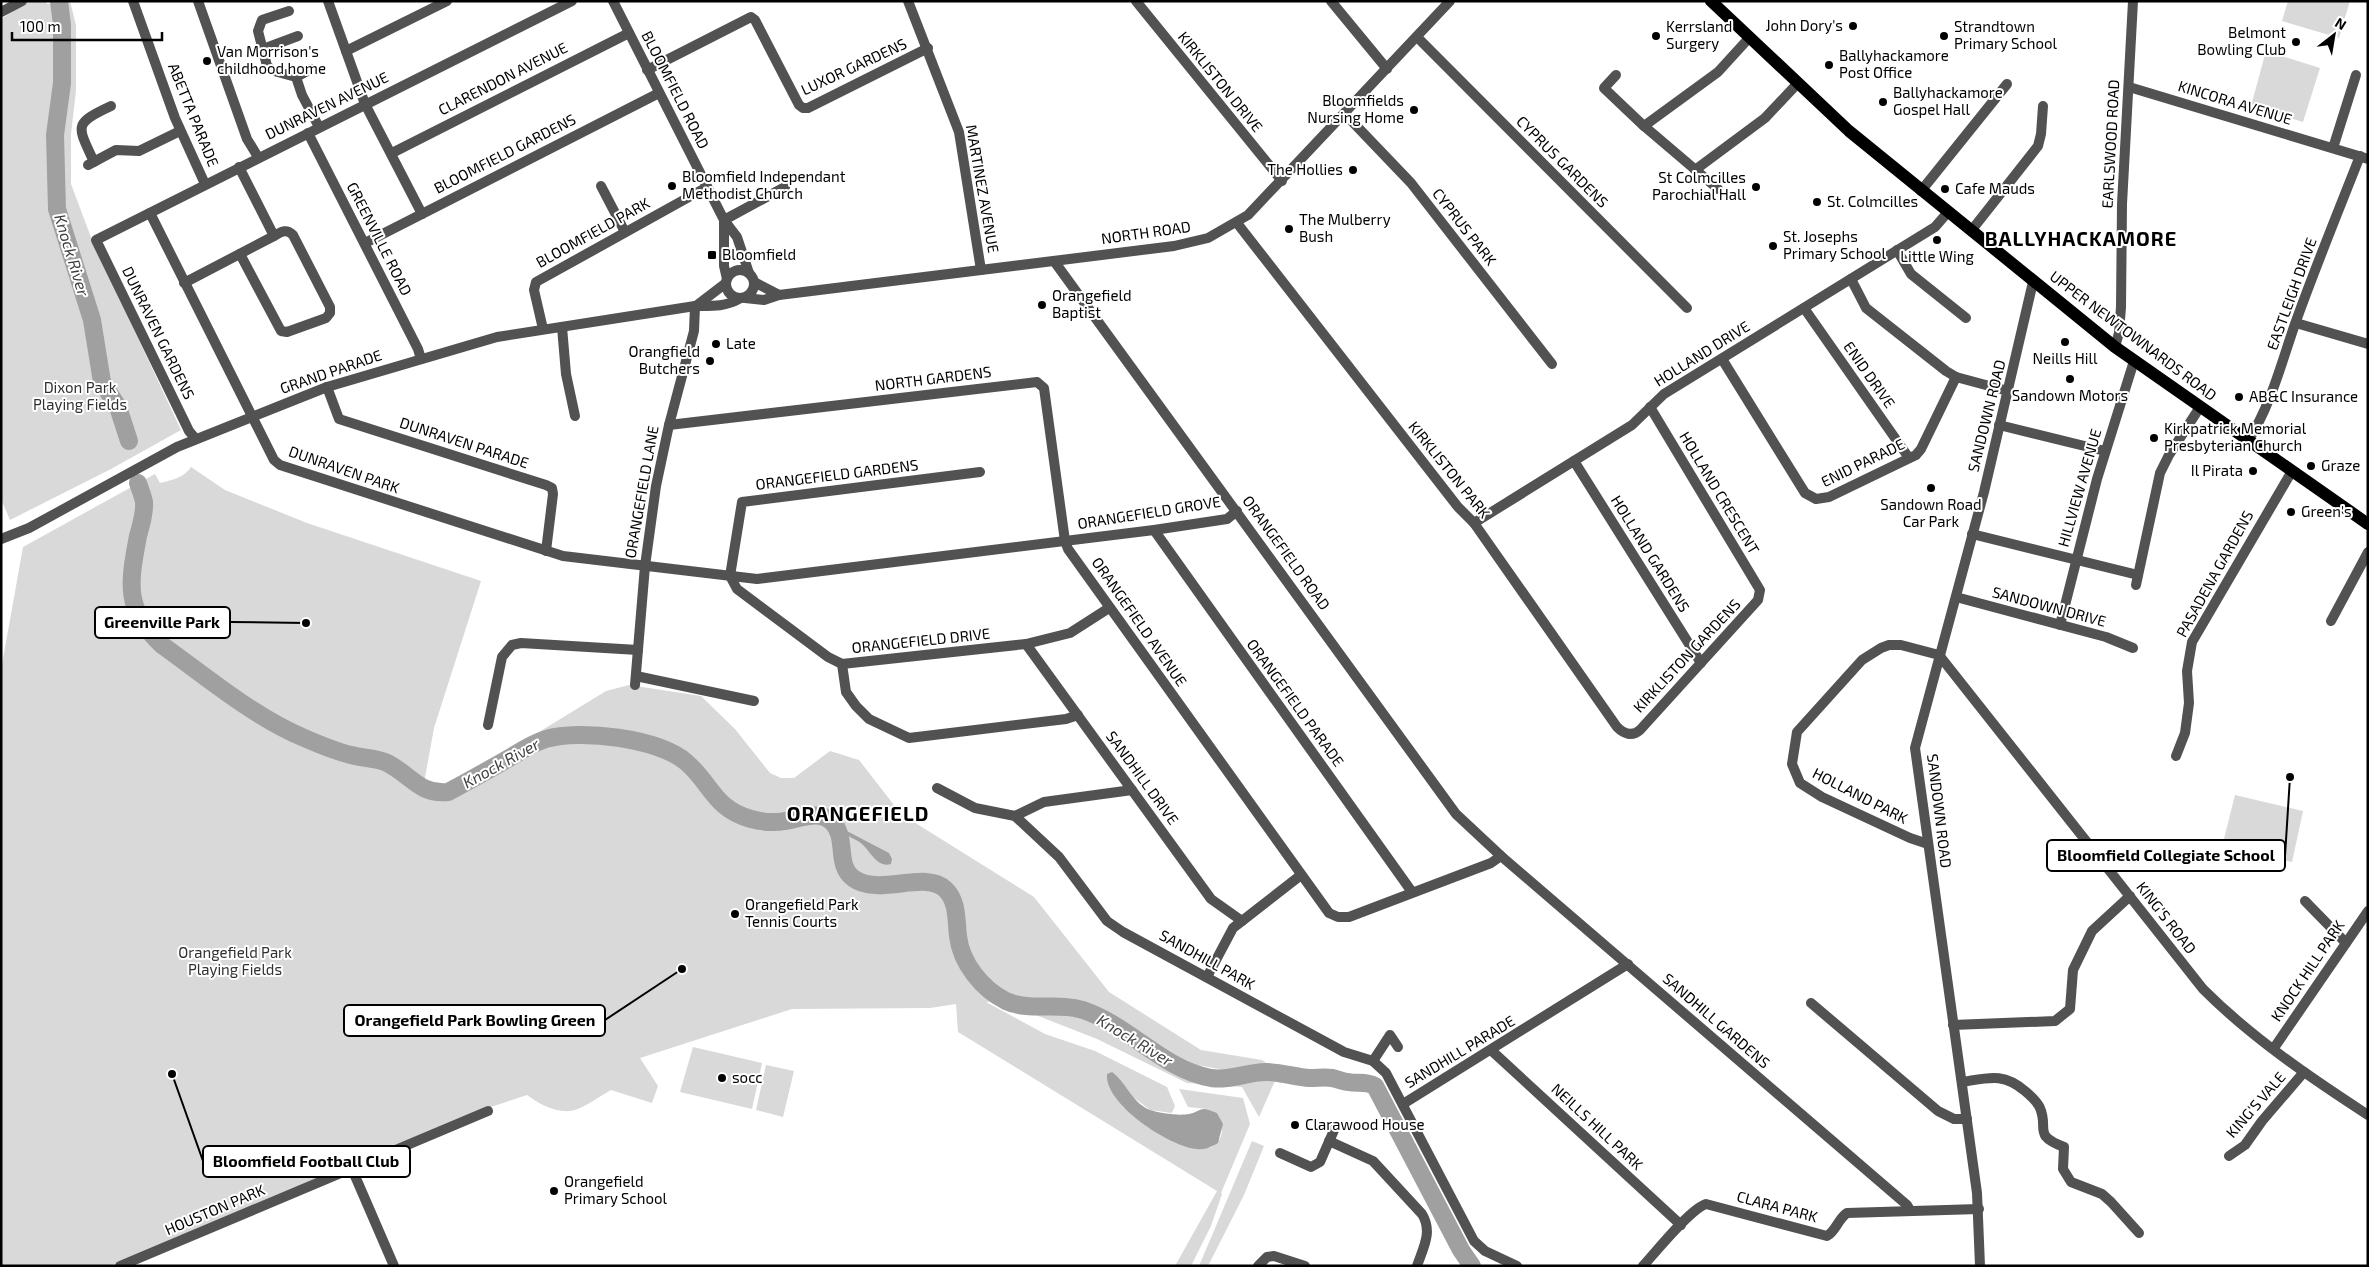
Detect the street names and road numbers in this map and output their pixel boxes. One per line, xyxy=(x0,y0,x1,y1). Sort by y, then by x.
street label: KIRKLISTON DRIVE xyxy=(1175,27,1267,135)
street label: BLOOMFIELD ROAD xyxy=(638,28,713,152)
street label: LUXOR GARDENS xyxy=(798,34,909,98)
street label: CLARENDON AVENUE xyxy=(435,38,570,119)
street label: ABETTA PARADE xyxy=(165,60,223,169)
street label: DUNRAVEN AVENUE xyxy=(262,67,391,143)
street label: KINCORA AVENUE xyxy=(2176,76,2295,128)
street label: EARLSWOOD ROAD xyxy=(2098,79,2122,209)
street label: BLOOMFIELD GARDENS xyxy=(431,110,578,197)
street label: CYPRUS GARDENS xyxy=(1513,112,1612,211)
street label: MARTINEZ AVENUE xyxy=(963,123,1003,254)
street label: GREENVILLE ROAD xyxy=(344,179,416,298)
street label: CYPRUS PARK xyxy=(1429,184,1501,269)
street label: BLOOMFIELD PARK xyxy=(533,193,653,271)
street label: NORTH ROAD xyxy=(1100,217,1192,247)
street label: EASTLEIGH DRIVE xyxy=(2262,235,2320,352)
street label: DUNRAVEN GARDENS xyxy=(119,263,199,402)
street label: UPPER NEWTOWNARDS ROAD xyxy=(2047,267,2221,404)
street label: HOLLAND DRIVE xyxy=(1650,317,1753,390)
street label: ENID DRIVE xyxy=(1840,338,1899,411)
street label: GRAND PARADE xyxy=(277,345,384,397)
street label: SANDOWN ROAD xyxy=(1963,358,2009,474)
street label: NORTH GARDENS xyxy=(874,362,992,394)
street label: DUNRAVEN PARADE xyxy=(397,413,531,471)
street label: KIRKLISTON PARK xyxy=(1405,417,1494,521)
street label: ORANGEFIELD LANE xyxy=(620,424,662,560)
street label: HILLVIEW AVENUE xyxy=(2054,427,2104,549)
street label: HOLLAND CRESCENT xyxy=(1676,428,1764,557)
street label: ENID PARADE xyxy=(1818,434,1907,490)
street label: DUNRAVEN PARK xyxy=(287,442,402,496)
street label: ORANGEFIELD GARDENS xyxy=(754,455,919,493)
street label: ORANGEFIELD GROVE xyxy=(1076,492,1222,532)
street label: ORANGEFIELD ROAD xyxy=(1239,492,1334,613)
street label: HOLLAND GARDENS xyxy=(1608,492,1694,615)
street label: PASADENA GARDENS xyxy=(2172,507,2256,640)
street label: ORANGEFIELD AVENUE xyxy=(1088,553,1191,689)
street label: SANDOWN DRIVE xyxy=(1990,582,2108,630)
street label: KIRKLISTON GARDENS xyxy=(1629,595,1744,716)
street label: ORANGEFIELD DRIVE xyxy=(851,624,991,656)
street label: ORANGEFIELD PARADE xyxy=(1244,635,1348,770)
street label: SANDHILL DRIVE xyxy=(1103,727,1183,828)
street label: SANDOWN ROAD xyxy=(1924,753,1956,869)
street label: HOLLAND PARK xyxy=(1810,763,1911,827)
street label: KING'S ROAD xyxy=(2133,878,2200,957)
street label: KNOCK HILL PARK xyxy=(2267,916,2348,1024)
street label: SANDHILL PARK xyxy=(1157,925,1259,993)
street label: SANDHILL GARDENS xyxy=(1659,969,1774,1072)
street label: SANDHILL PARADE xyxy=(1401,1011,1518,1091)
street label: KING'S VALE xyxy=(2222,1068,2289,1141)
street label: NEILLS HILL PARK xyxy=(1548,1079,1647,1173)
street label: HOUSTON PARK xyxy=(162,1180,267,1238)
street label: CLARA PARK xyxy=(1735,1187,1820,1225)

